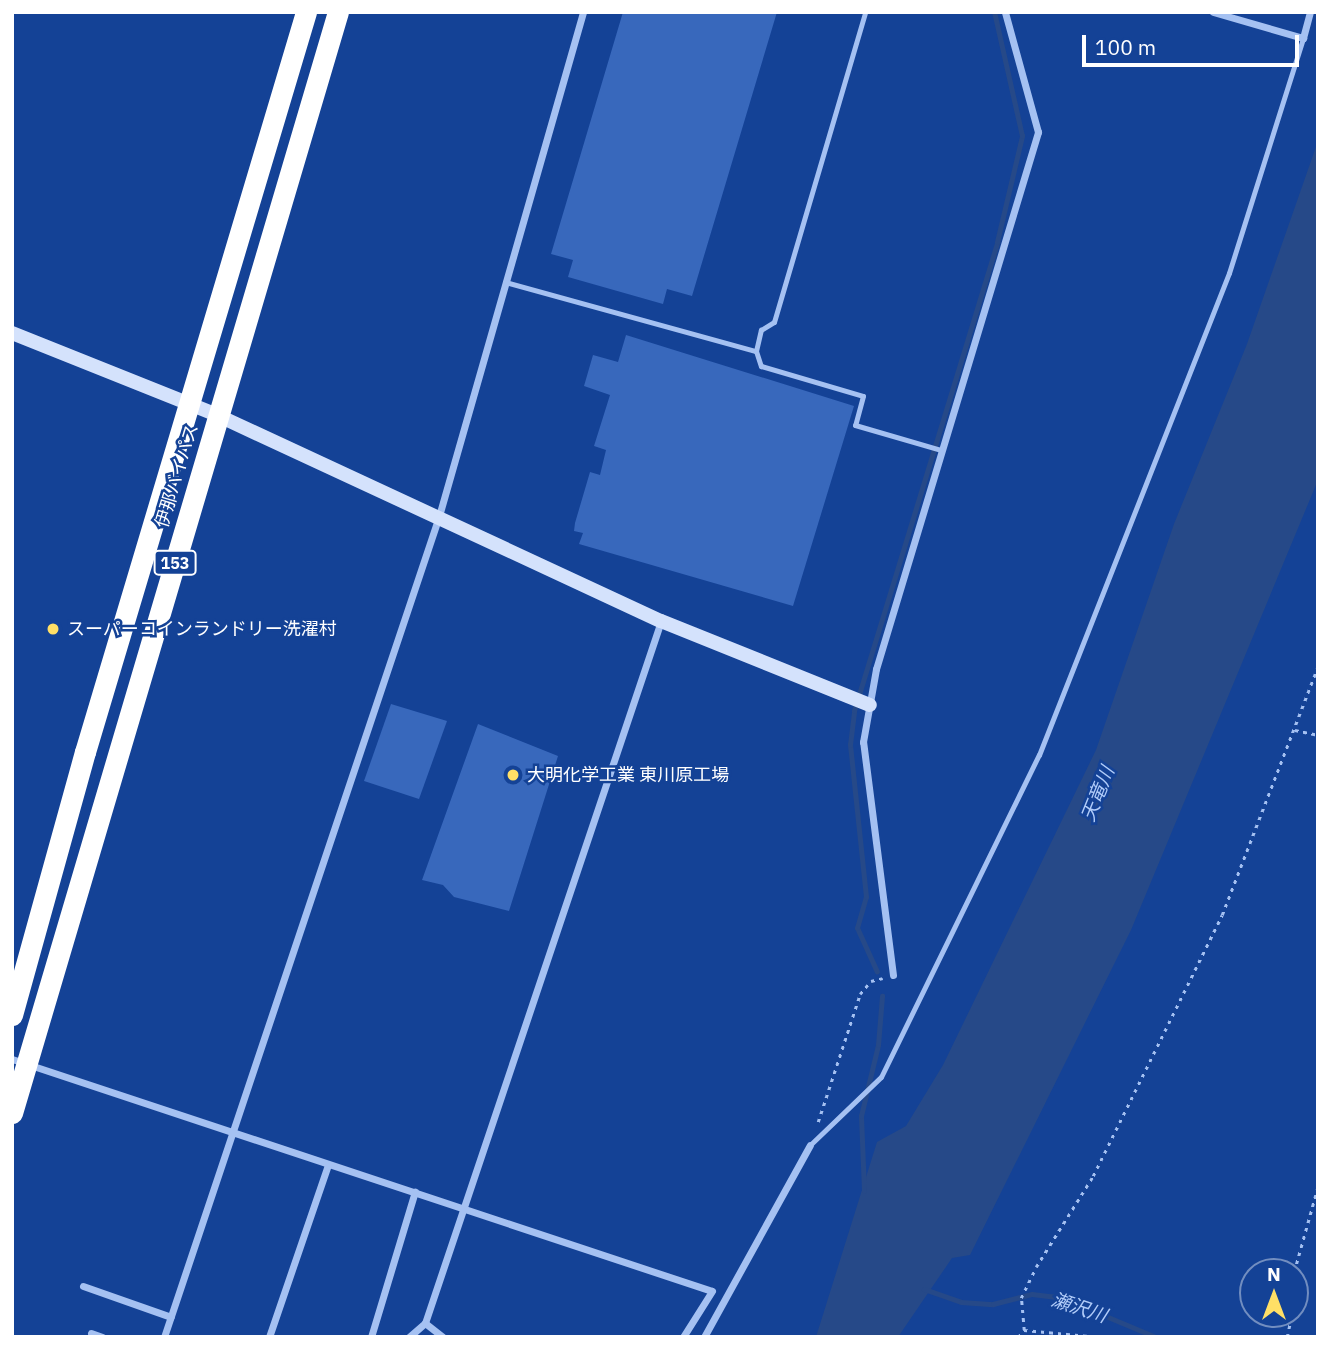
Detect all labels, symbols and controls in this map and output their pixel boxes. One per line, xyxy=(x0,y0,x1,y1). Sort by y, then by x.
scale bar xyxy=(1085,21,1302,65)
text: 100 m xyxy=(1095,33,1156,61)
street label: 伊那バイパス xyxy=(151,421,203,531)
road number: 153 xyxy=(152,550,198,576)
place label: スーパーコインランドリー洗濯村 xyxy=(67,618,337,640)
marker: スーパーコインランドリー洗濯村 xyxy=(45,621,61,637)
water label: 天竜川 xyxy=(1077,763,1119,825)
place label: 大明化学工業 東川原工場 xyxy=(527,764,729,786)
marker: 大明化学工業 東川原工場 xyxy=(505,767,521,783)
north arrow xyxy=(1239,1258,1309,1328)
text: N xyxy=(1267,1262,1281,1286)
water label: 瀬沢川 xyxy=(1048,1288,1110,1328)

